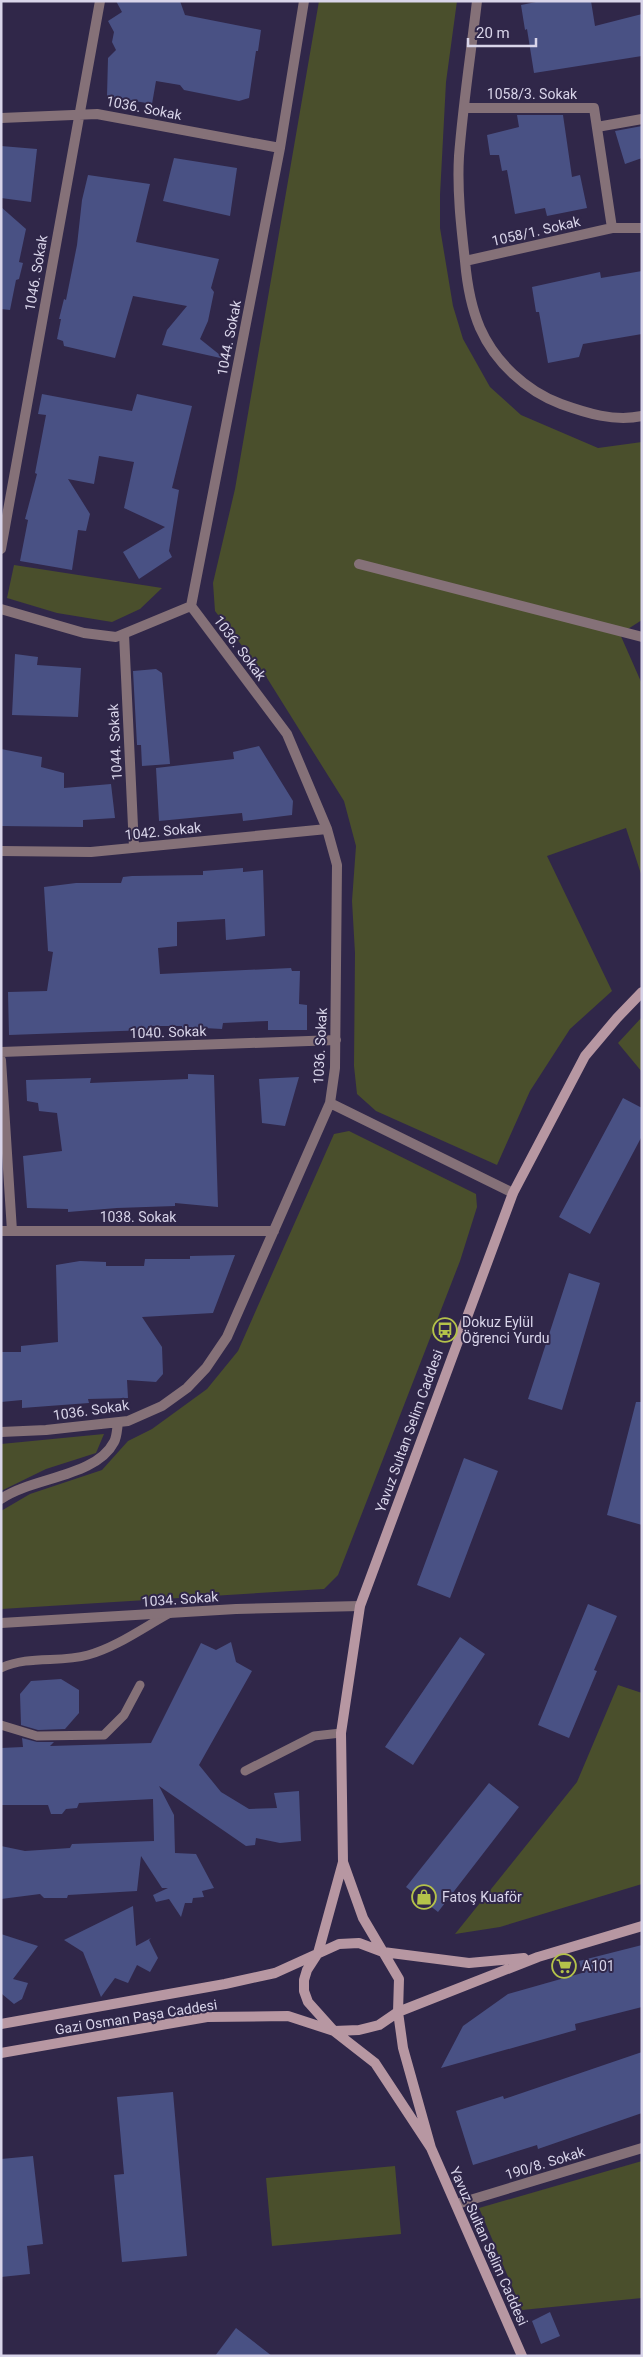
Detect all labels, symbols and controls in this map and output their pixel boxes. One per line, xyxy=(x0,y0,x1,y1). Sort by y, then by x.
scale bar xyxy=(468,15,536,47)
text: 20 m xyxy=(476,24,510,42)
street label: 1058/3. Sokak xyxy=(487,86,578,102)
street label: 1036. Sokak xyxy=(105,93,184,123)
street label: 1058/1. Sokak xyxy=(490,213,583,249)
street label: 1046. Sokak xyxy=(21,233,51,312)
street label: 1044. Sokak xyxy=(214,298,244,377)
street label: 1036. Sokak xyxy=(211,613,270,684)
street label: 1044. Sokak xyxy=(105,702,125,781)
street label: 1042. Sokak xyxy=(124,819,203,843)
street label: 1036. Sokak xyxy=(310,1006,330,1085)
street label: 1040. Sokak xyxy=(129,1023,208,1041)
street label: 1038. Sokak xyxy=(100,1209,177,1225)
place label: Dokuz Eylül Öğrenci Yurdu xyxy=(462,1314,550,1346)
bus stop icon: Dokuz Eylül Öğrenci Yurdu xyxy=(432,1317,458,1343)
street label: Yavuz Sultan Selim Caddesi xyxy=(372,1347,446,1515)
street label: 1036. Sokak xyxy=(52,1397,131,1423)
street label: 1034. Sokak xyxy=(141,1588,220,1610)
shop icon: Fatoş Kuaför xyxy=(411,1884,437,1910)
place label: Fatoş Kuaför xyxy=(442,1889,522,1905)
supermarket icon: A101 xyxy=(551,1953,577,1979)
place label: A101 xyxy=(582,1958,615,1974)
street label: Gazi Osman Paşa Caddesi xyxy=(54,1996,218,2038)
street label: 190/8. Sokak xyxy=(503,2143,588,2183)
street label: Yavuz Sultan Selim Caddesi xyxy=(447,2164,531,2328)

